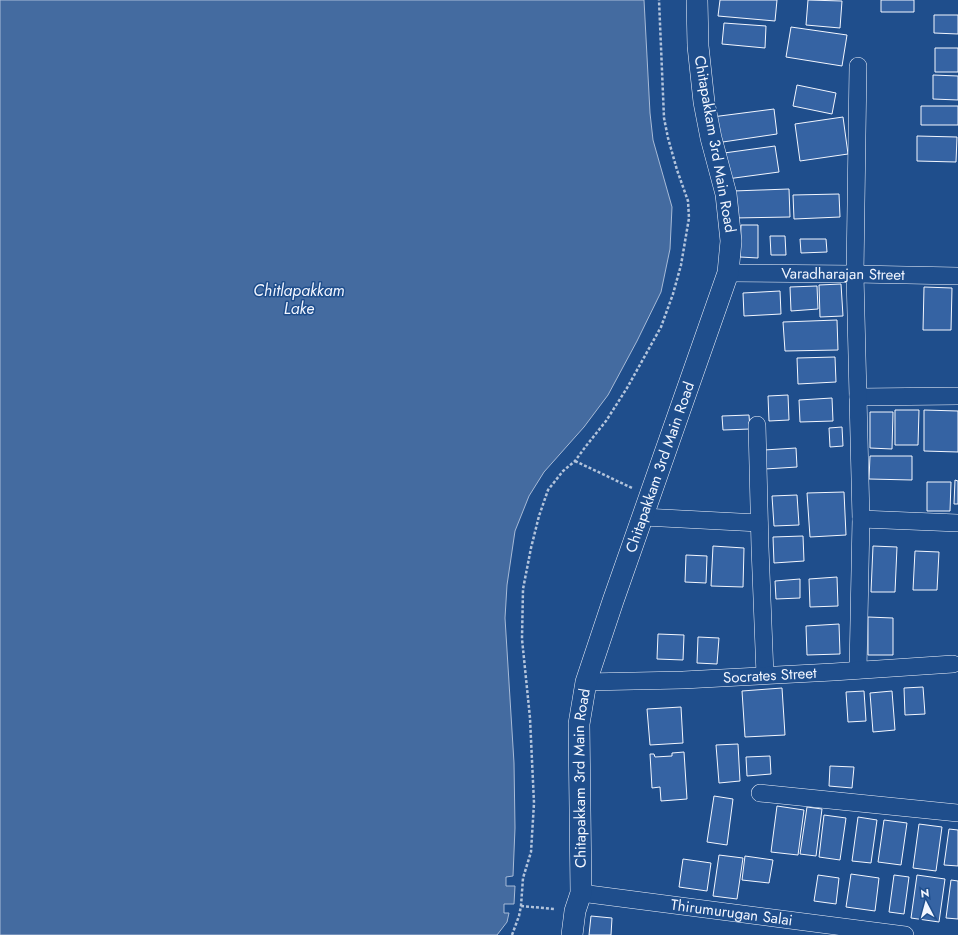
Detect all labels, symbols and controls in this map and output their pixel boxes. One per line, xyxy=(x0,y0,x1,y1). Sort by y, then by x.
street label: Chitapakkam 3rd Main Road xyxy=(689,54,741,234)
street label: Varadharajan Street xyxy=(781,262,905,286)
water label: Chitlapakkam Lake xyxy=(253,279,345,320)
street label: Chitapakkam 3rd Main Road xyxy=(620,379,700,556)
street label: Socrates Street xyxy=(722,662,818,689)
street label: Chitapakkam 3rd Main Road xyxy=(568,687,596,868)
north arrow xyxy=(906,883,946,923)
text: N xyxy=(920,885,930,901)
street label: Thirumurugan Salai xyxy=(669,894,794,931)

